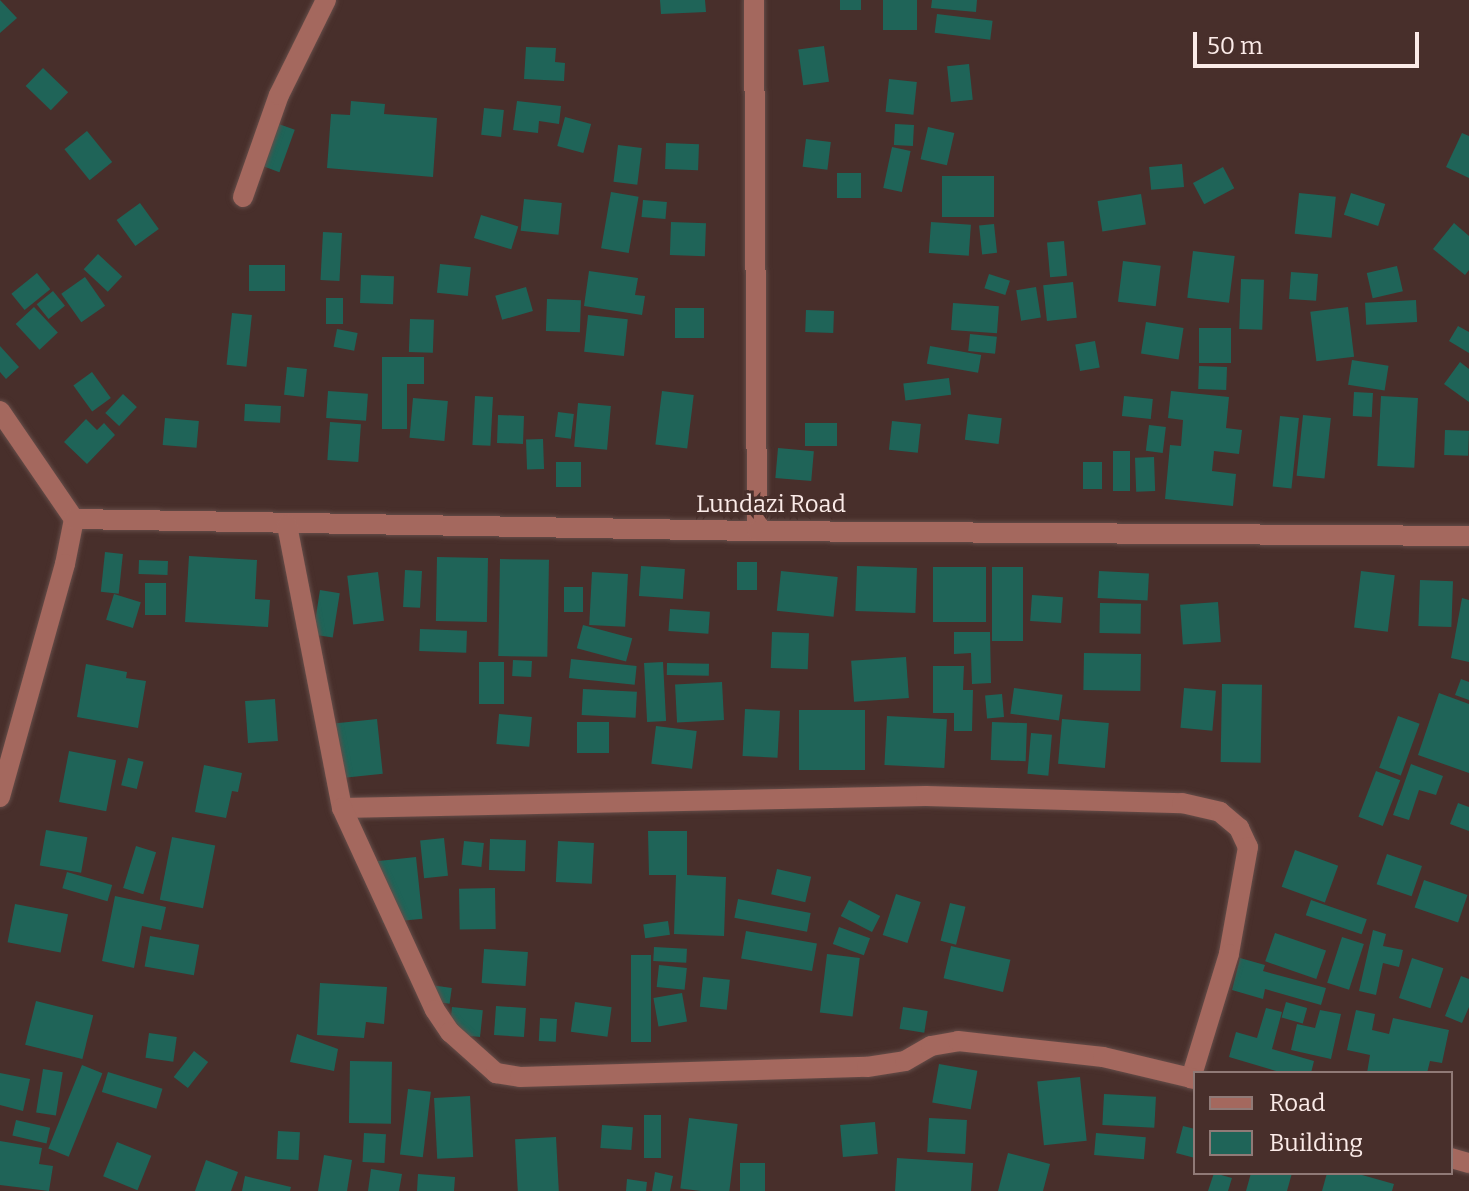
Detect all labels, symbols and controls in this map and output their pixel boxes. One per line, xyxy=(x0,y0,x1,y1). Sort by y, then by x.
scale bar xyxy=(1197,16,1423,66)
text: 50 m xyxy=(1207,32,1263,60)
street label: Lundazi Road xyxy=(696,491,846,519)
legend xyxy=(1193,1071,1453,1175)
text: Road xyxy=(1269,1089,1325,1117)
text: Building xyxy=(1269,1129,1363,1157)

